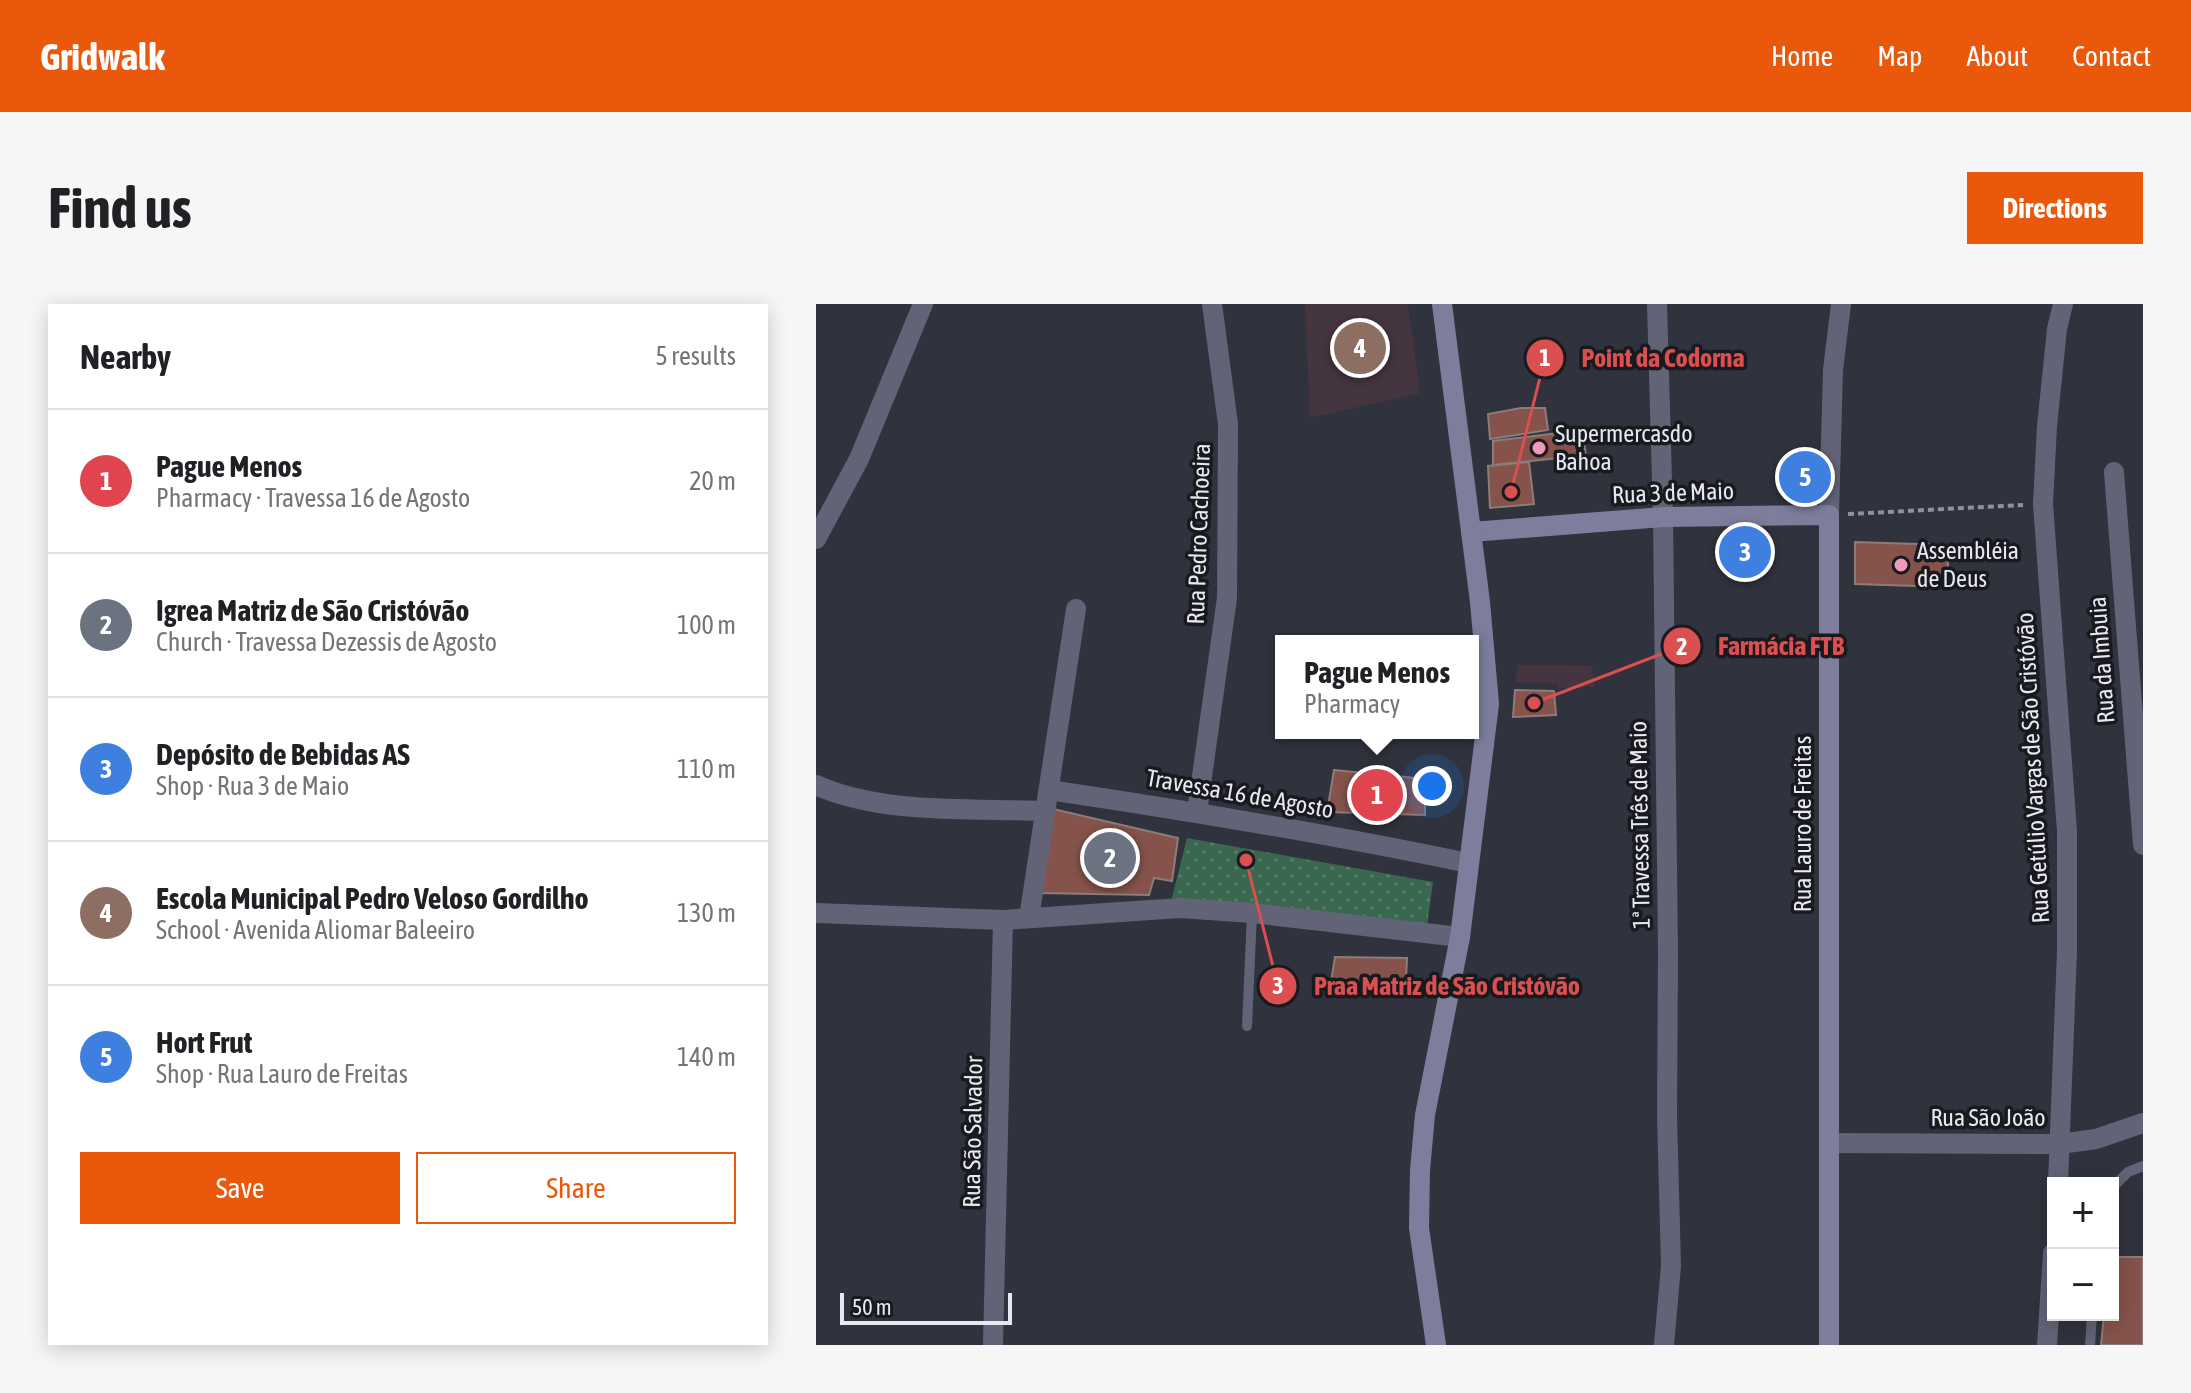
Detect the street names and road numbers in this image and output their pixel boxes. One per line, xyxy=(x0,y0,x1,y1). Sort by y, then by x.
street label: Rua Pedro Cachoeira xyxy=(1182,443,1215,625)
street label: Rua 3 de Maio xyxy=(1611,477,1735,508)
street label: Rua da Imbuia xyxy=(2084,596,2119,724)
street label: Rua Getúlio Vargas de São Cristóvão xyxy=(2011,612,2054,924)
street label: 1ª Travessa Três de Maio xyxy=(1624,721,1655,929)
street label: Rua Lauro de Freitas xyxy=(1789,736,1816,912)
street label: Travessa 16 de Agosto xyxy=(1144,764,1336,823)
street label: Rua São Salvador xyxy=(958,1055,987,1208)
street label: Rua São João xyxy=(1930,1104,2046,1131)

